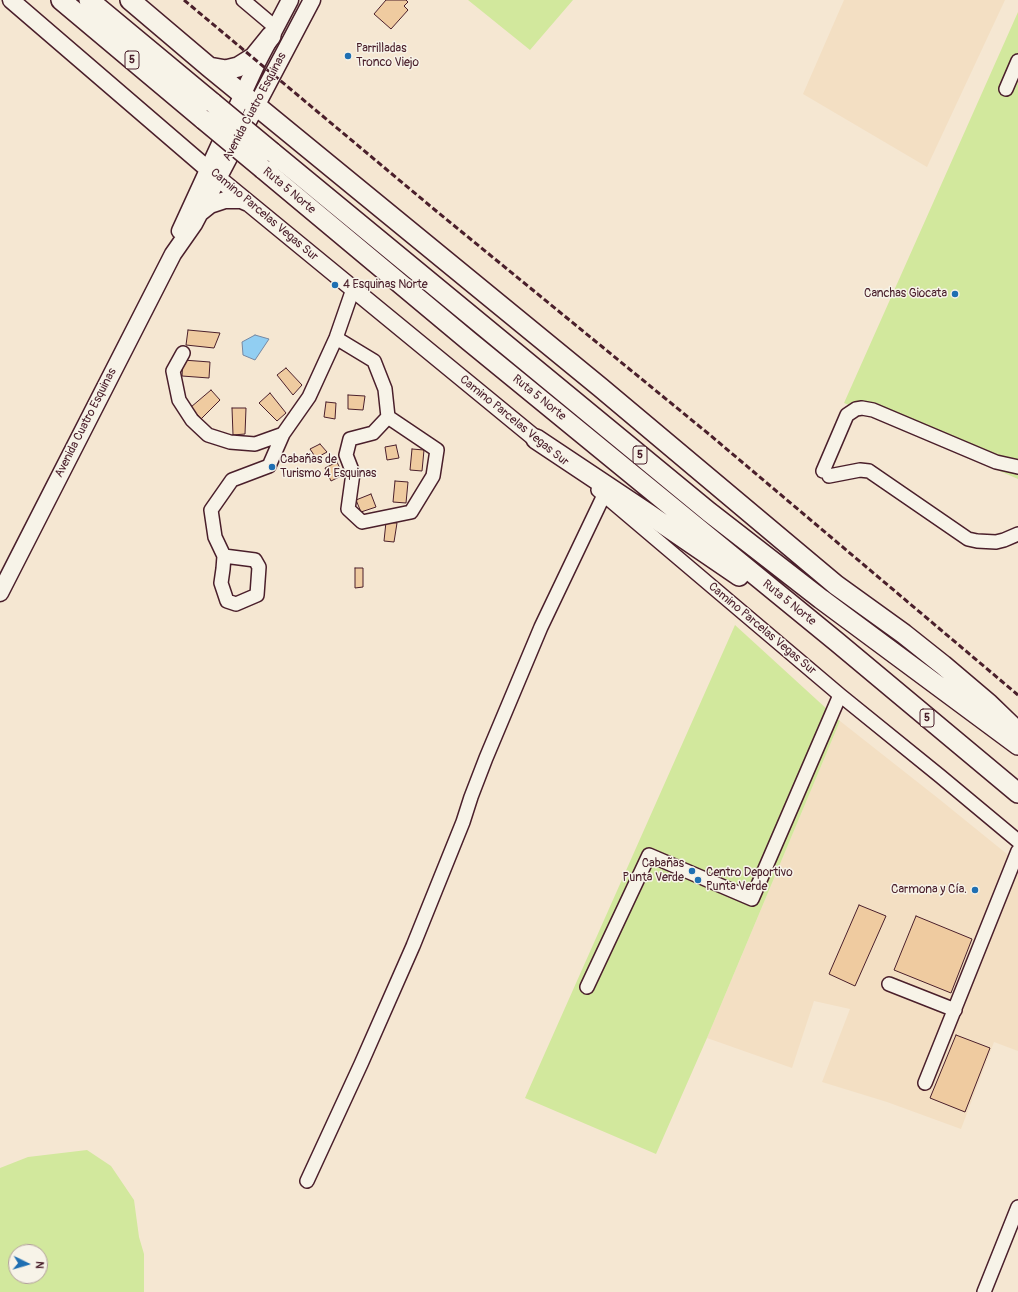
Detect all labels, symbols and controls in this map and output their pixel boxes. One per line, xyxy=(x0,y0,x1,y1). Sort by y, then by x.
place label: Parrilladas Tronco Viejo xyxy=(356,42,419,70)
street label: Avenida Cuatro Esquinas xyxy=(220,50,290,164)
road number: 5 xyxy=(125,51,139,69)
marker: Parrilladas Tronco Viejo xyxy=(343,51,353,61)
street label: Ruta 5 Norte xyxy=(260,165,318,217)
street label: Camino Parcelas Vegas Sur xyxy=(207,166,321,264)
place label: 4 Esquinas Norte xyxy=(343,278,428,292)
marker: 4 Esquinas Norte xyxy=(330,280,340,290)
place label: Canchas Giocata xyxy=(864,287,947,301)
marker: Canchas Giocata xyxy=(950,289,960,299)
street label: Avenida Cuatro Esquinas xyxy=(52,366,120,480)
street label: Ruta 5 Norte xyxy=(509,372,569,424)
street label: Camino Parcelas Vegas Sur xyxy=(457,373,571,469)
road number: 5 xyxy=(633,446,647,464)
place label: Cabañas de Turismo 4 Esquinas xyxy=(280,453,376,481)
marker: Cabañas de Turismo 4 Esquinas xyxy=(267,462,277,472)
street label: Ruta 5 Norte xyxy=(759,577,819,629)
street label: Camino Parcelas Vegas Sur xyxy=(705,580,819,678)
road number: 5 xyxy=(920,709,934,727)
place label: Cabañas Punta Verde xyxy=(623,857,684,885)
marker: Cabañas Punta Verde xyxy=(687,866,697,876)
place label: Centro Deportivo Punta Verde xyxy=(706,866,793,894)
marker: Centro Deportivo Punta Verde xyxy=(693,875,703,885)
place label: Carmona y Cía. xyxy=(891,883,967,897)
marker: Carmona y Cía. xyxy=(970,885,980,895)
north arrow xyxy=(8,1244,48,1284)
text: N xyxy=(33,1261,46,1269)

